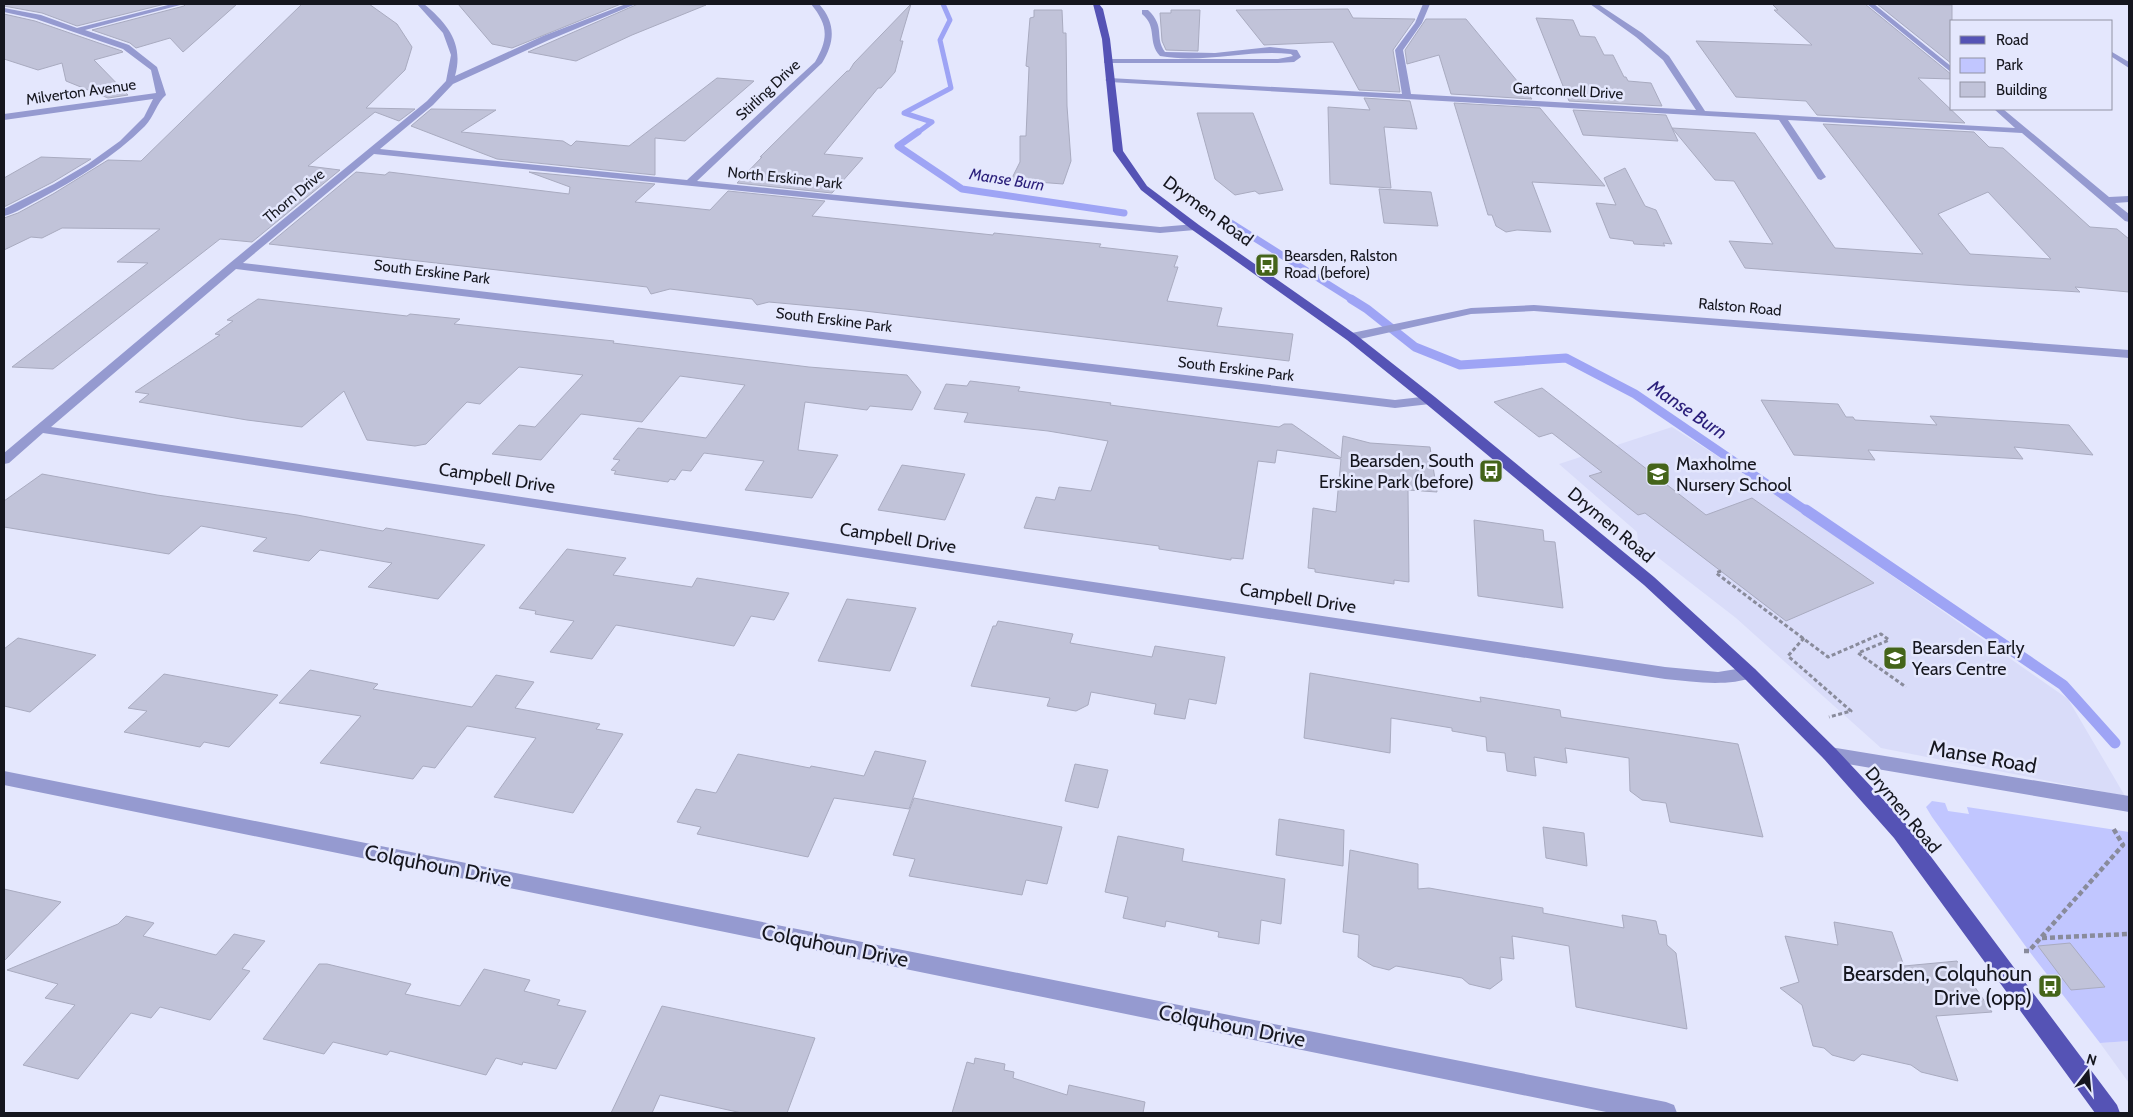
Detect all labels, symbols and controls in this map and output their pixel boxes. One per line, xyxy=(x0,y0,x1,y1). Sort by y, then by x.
legend xyxy=(1950,20,2113,110)
text: Road xyxy=(1996,31,2029,49)
street label: Stirling Drive xyxy=(732,56,804,124)
text: Park xyxy=(1996,56,2023,74)
street label: Milverton Avenue xyxy=(25,75,137,109)
street label: Gartconnell Drive xyxy=(1512,79,1624,103)
text: Building xyxy=(1996,81,2047,99)
street label: North Erskine Park xyxy=(727,163,844,193)
water label: Manse Burn xyxy=(967,164,1046,195)
street label: Thorn Drive xyxy=(260,165,329,227)
street label: Drymen Road xyxy=(1159,171,1257,251)
place label: Bearsden, Ralston Road (before) xyxy=(1284,247,1397,282)
bus stop icon: Bearsden, Ralston Road (before) xyxy=(1254,252,1280,278)
street label: South Erskine Park xyxy=(373,256,491,288)
street label: Ralston Road xyxy=(1698,294,1782,320)
street label: South Erskine Park xyxy=(775,304,893,336)
street label: South Erskine Park xyxy=(1177,353,1295,385)
water label: Manse Burn xyxy=(1643,374,1731,444)
place label: Bearsden, South Erskine Park (before) xyxy=(1319,450,1474,493)
place label: Maxholme Nursery School xyxy=(1676,453,1792,496)
street label: Campbell Drive xyxy=(437,458,557,498)
bus stop icon: Bearsden, South Erskine Park (before) xyxy=(1478,458,1504,484)
school or university icon: Maxholme Nursery School xyxy=(1645,461,1671,487)
street label: Drymen Road xyxy=(1563,483,1659,567)
street label: Campbell Drive xyxy=(838,518,958,558)
street label: Campbell Drive xyxy=(1238,578,1358,618)
place label: Bearsden Early Years Centre xyxy=(1911,637,2025,680)
school or university icon: Bearsden Early Years Centre xyxy=(1882,645,1908,671)
street label: Manse Road xyxy=(1928,735,2039,778)
street label: Drymen Road xyxy=(1861,762,1945,858)
street label: Colquhoun Drive xyxy=(362,839,514,892)
street label: Colquhoun Drive xyxy=(759,919,911,972)
place label: Bearsden, Colquhoun Drive (opp) xyxy=(1842,961,2032,1010)
bus stop icon: Bearsden, Colquhoun Drive (opp) xyxy=(2037,973,2063,999)
street label: Colquhoun Drive xyxy=(1156,999,1308,1052)
north arrow xyxy=(2063,1047,2113,1097)
text: N xyxy=(2084,1049,2099,1070)

